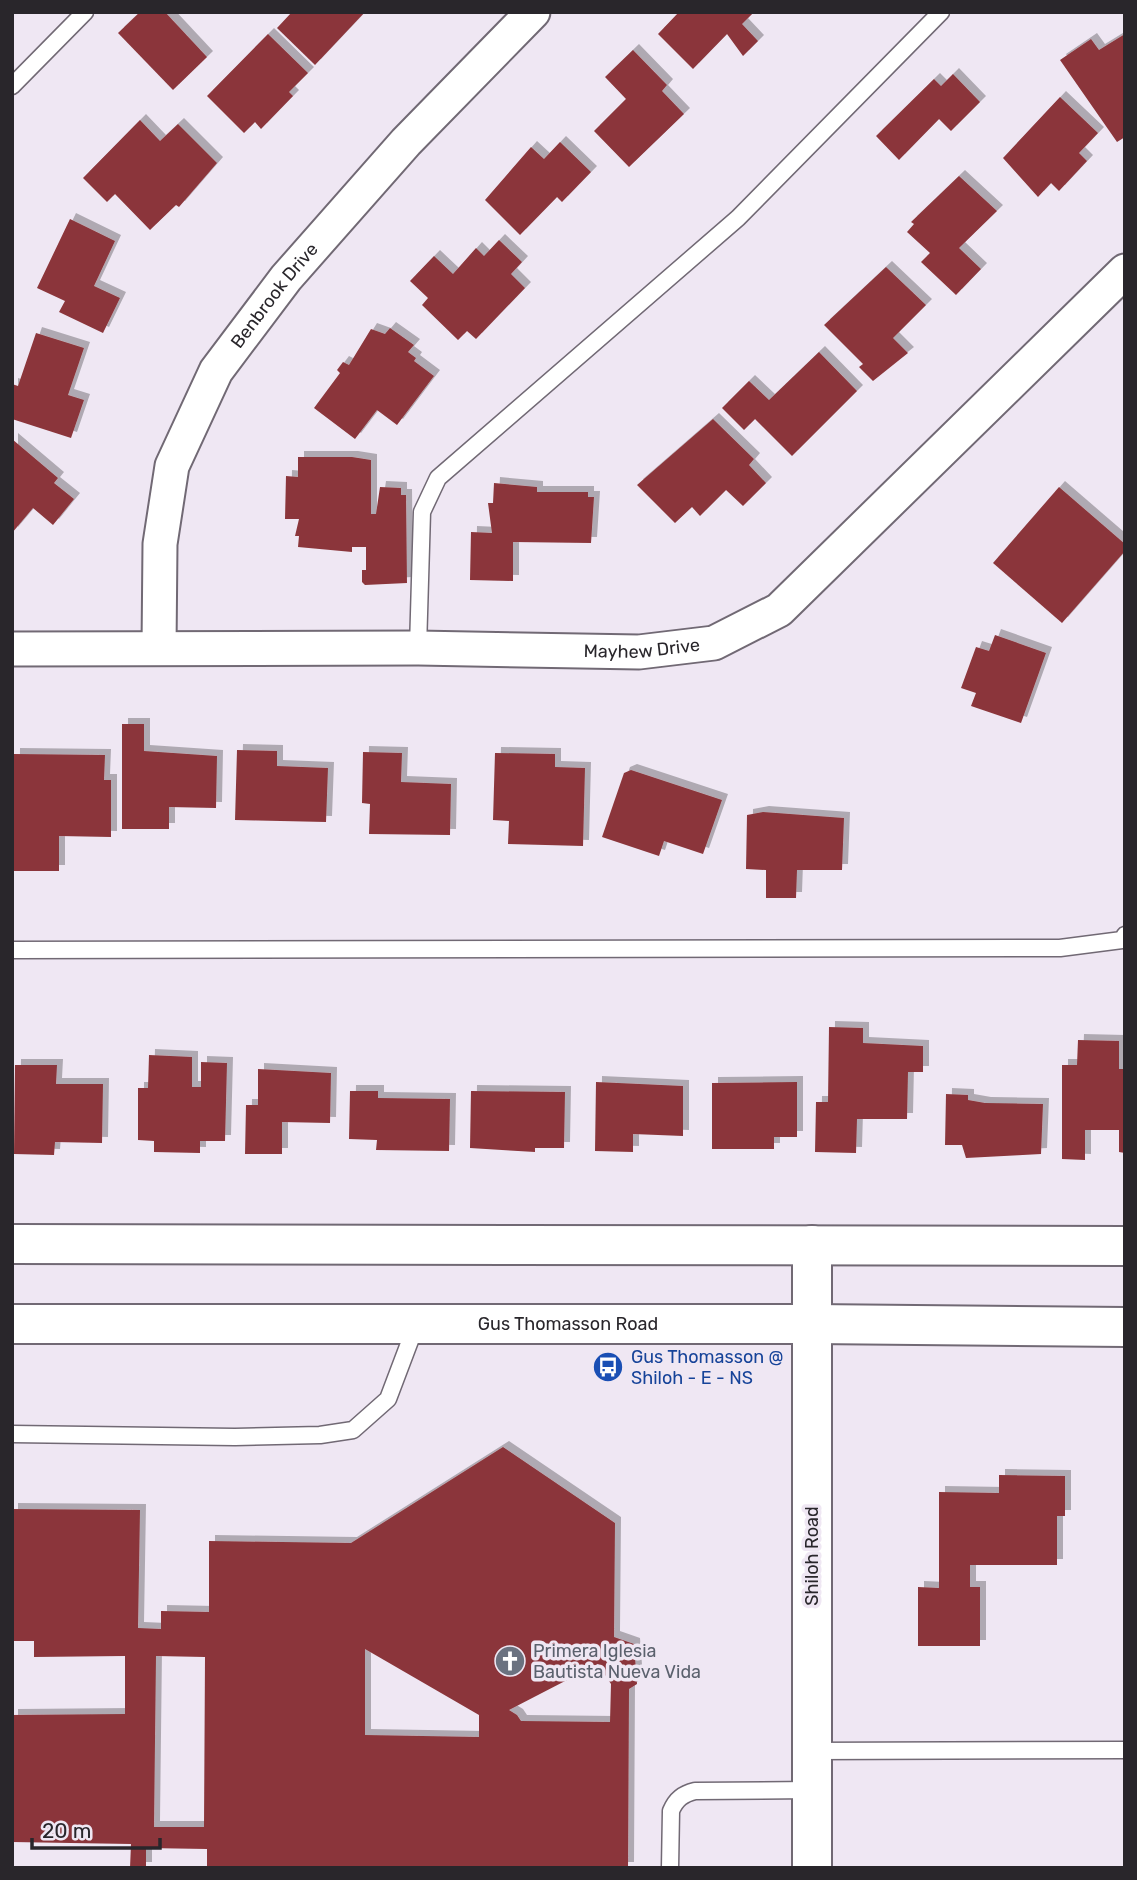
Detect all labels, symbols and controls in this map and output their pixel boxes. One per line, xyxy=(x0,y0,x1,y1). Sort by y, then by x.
street label: Benbrook Drive xyxy=(226,238,323,353)
street label: Mayhew Drive xyxy=(583,634,701,663)
street label: Gus Thomasson Road xyxy=(478,1313,658,1335)
place label: Gus Thomasson @ Shiloh - E - NS xyxy=(631,1346,784,1389)
bus stop icon: Gus Thomasson @ Shiloh - E - NS xyxy=(591,1350,625,1384)
street label: Shiloh Road xyxy=(801,1506,823,1606)
place label: Primera Iglesia Bautista Nueva Vida xyxy=(533,1640,701,1683)
church icon: Primera Iglesia Bautista Nueva Vida xyxy=(493,1644,527,1678)
scale bar xyxy=(32,1806,159,1850)
text: 20 m xyxy=(42,1818,91,1843)

